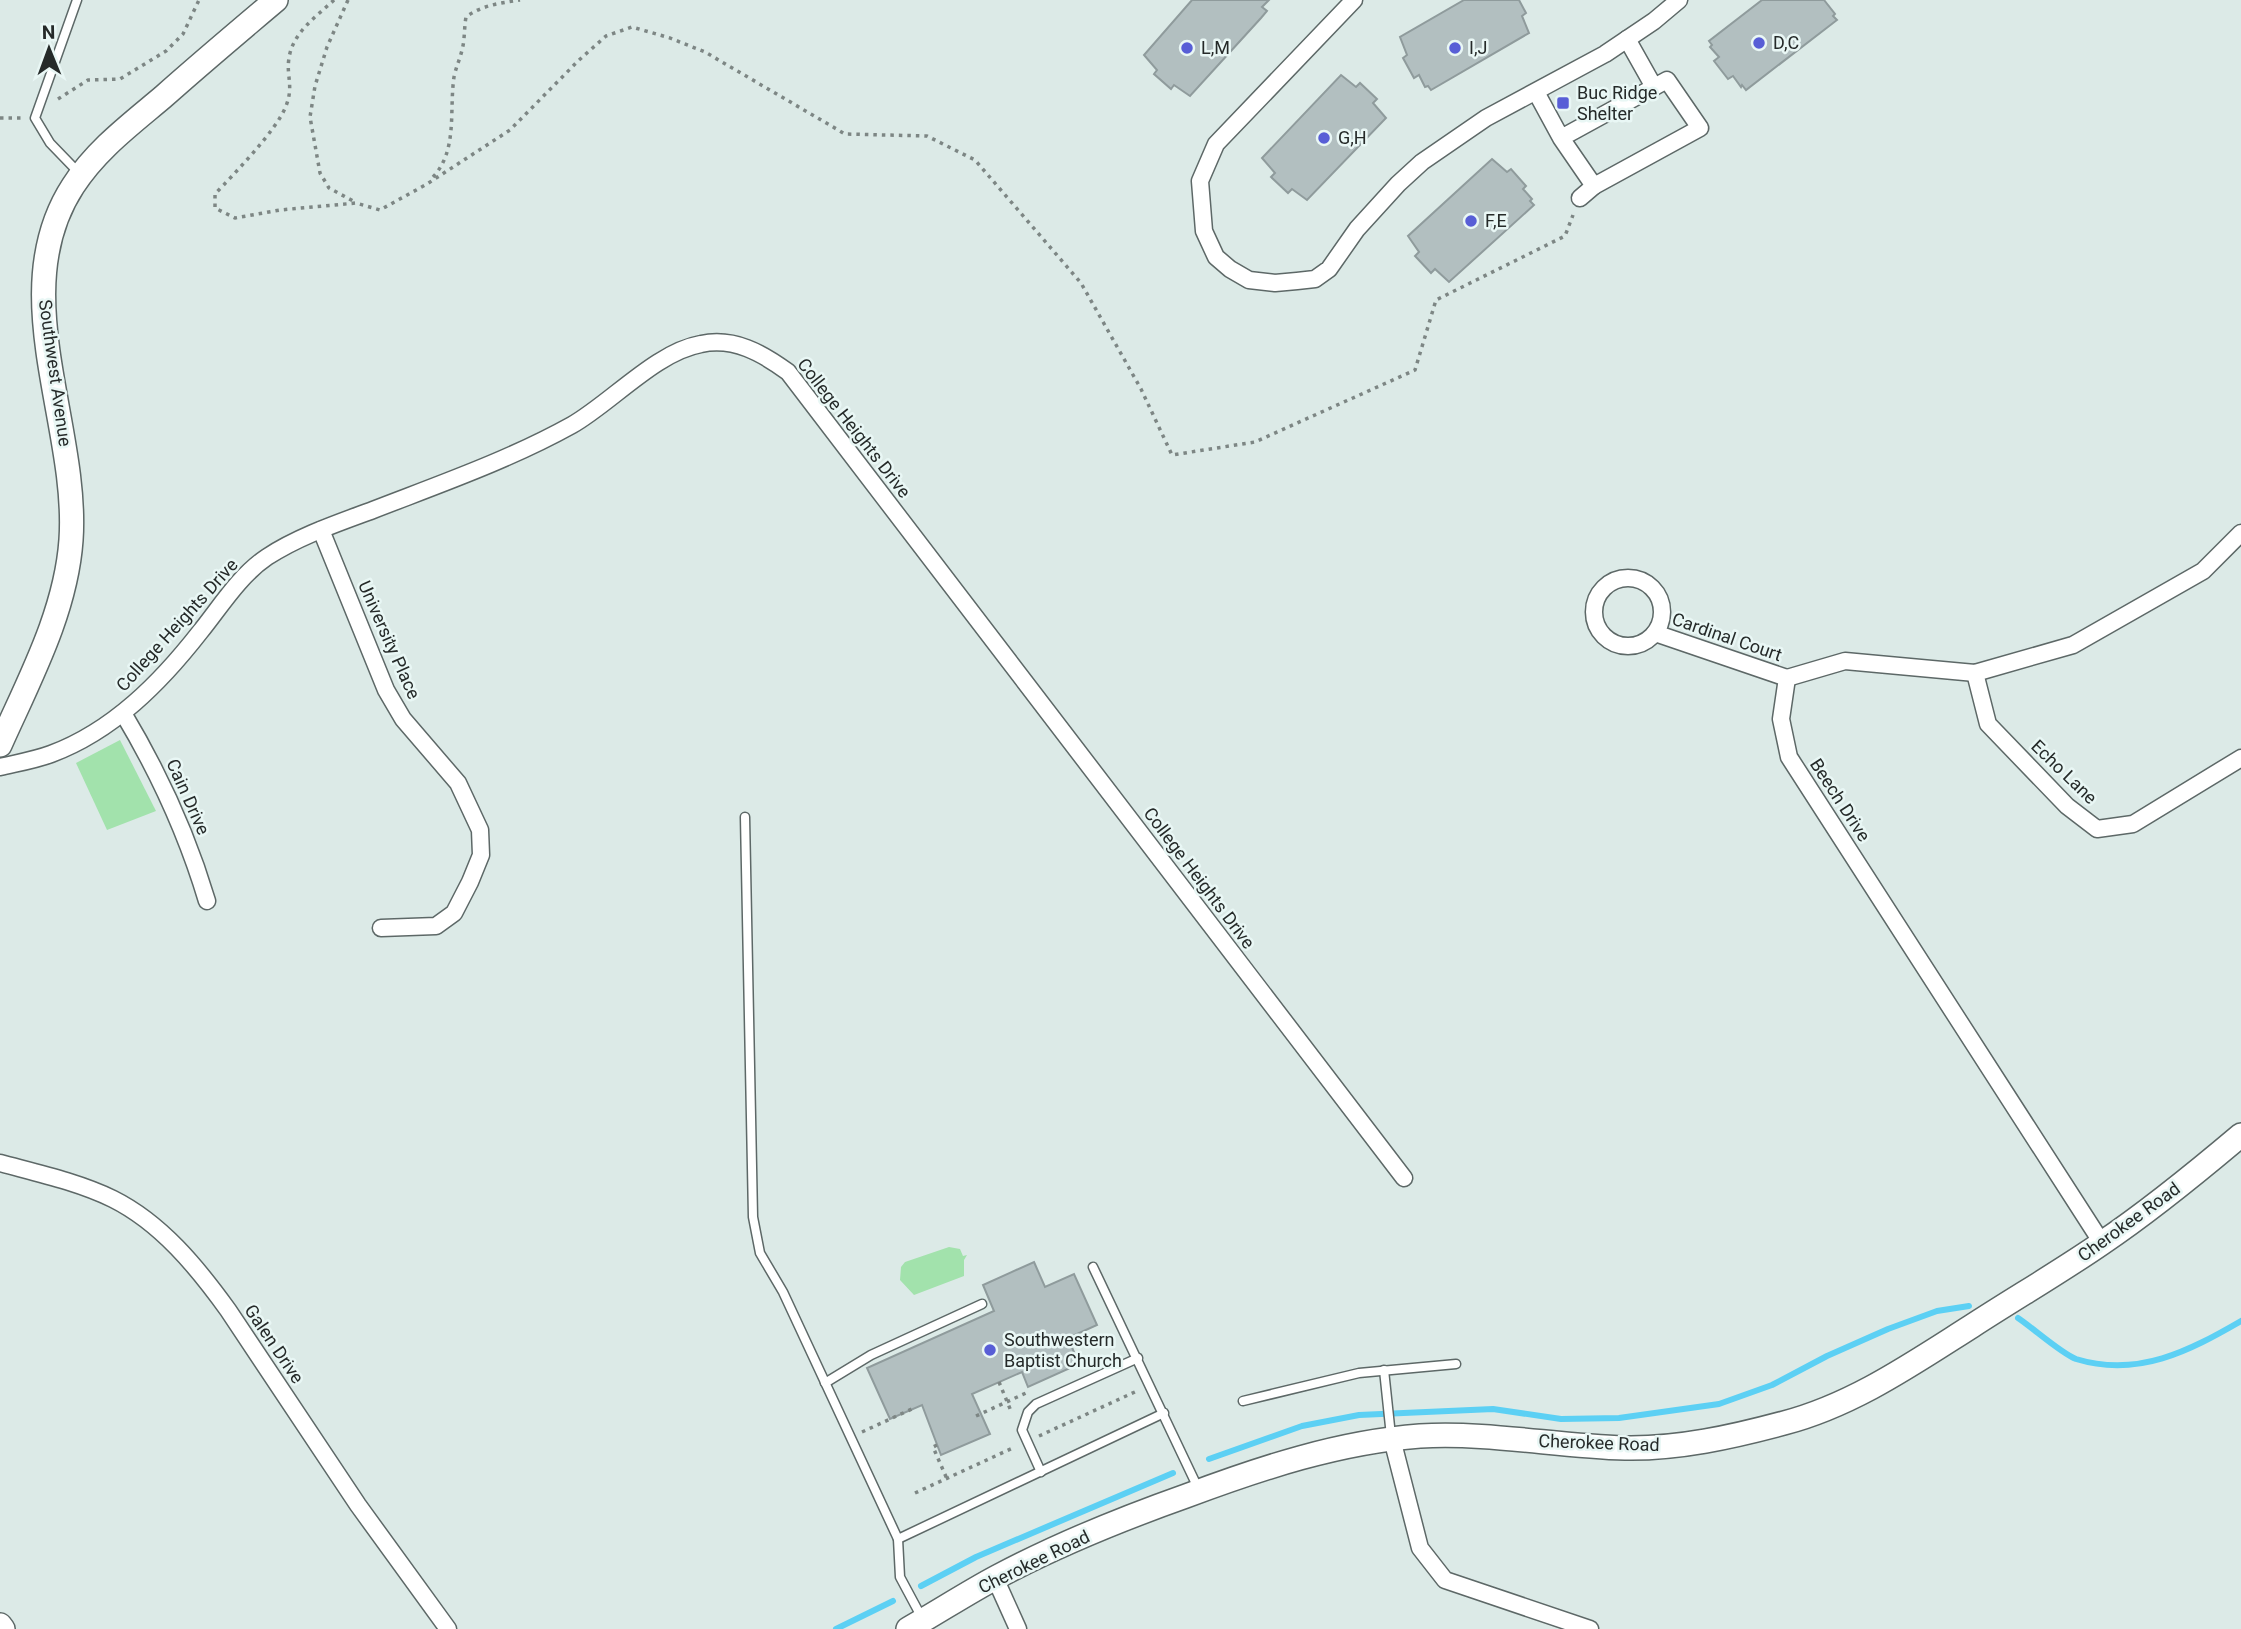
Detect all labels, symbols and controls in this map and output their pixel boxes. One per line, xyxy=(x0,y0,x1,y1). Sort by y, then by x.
north arrow xyxy=(14,14,84,84)
text: N xyxy=(42,21,56,44)
place label: D,C xyxy=(1773,32,1799,53)
marker: D,C xyxy=(1751,35,1767,51)
place label: L,M xyxy=(1201,37,1230,58)
place label: I,J xyxy=(1469,37,1487,58)
marker: L,M xyxy=(1179,40,1195,56)
marker: I,J xyxy=(1447,40,1463,56)
place label: Buc Ridge Shelter xyxy=(1577,82,1657,124)
marker: Buc Ridge Shelter xyxy=(1555,95,1571,111)
place label: G,H xyxy=(1338,127,1367,148)
marker: G,H xyxy=(1316,130,1332,146)
place label: F,E xyxy=(1485,210,1507,231)
marker: F,E xyxy=(1463,213,1479,229)
street label: Southwest Avenue xyxy=(35,298,76,448)
street label: College Heights Drive xyxy=(793,354,915,502)
street label: College Heights Drive xyxy=(112,554,242,695)
street label: University Place xyxy=(354,577,425,702)
street label: Cardinal Court xyxy=(1669,608,1785,665)
street label: Echo Lane xyxy=(2027,735,2102,808)
street label: Beech Drive xyxy=(1806,754,1875,845)
street label: Cain Drive xyxy=(162,756,214,838)
street label: College Heights Drive xyxy=(1139,803,1259,952)
street label: Cherokee Road xyxy=(2074,1177,2184,1266)
street label: Galen Drive xyxy=(240,1300,309,1387)
place label: Southwestern Baptist Church xyxy=(1004,1329,1122,1371)
marker: Southwestern Baptist Church xyxy=(982,1342,998,1358)
street label: Cherokee Road xyxy=(1538,1430,1660,1455)
street label: Cherokee Road xyxy=(975,1526,1093,1598)

